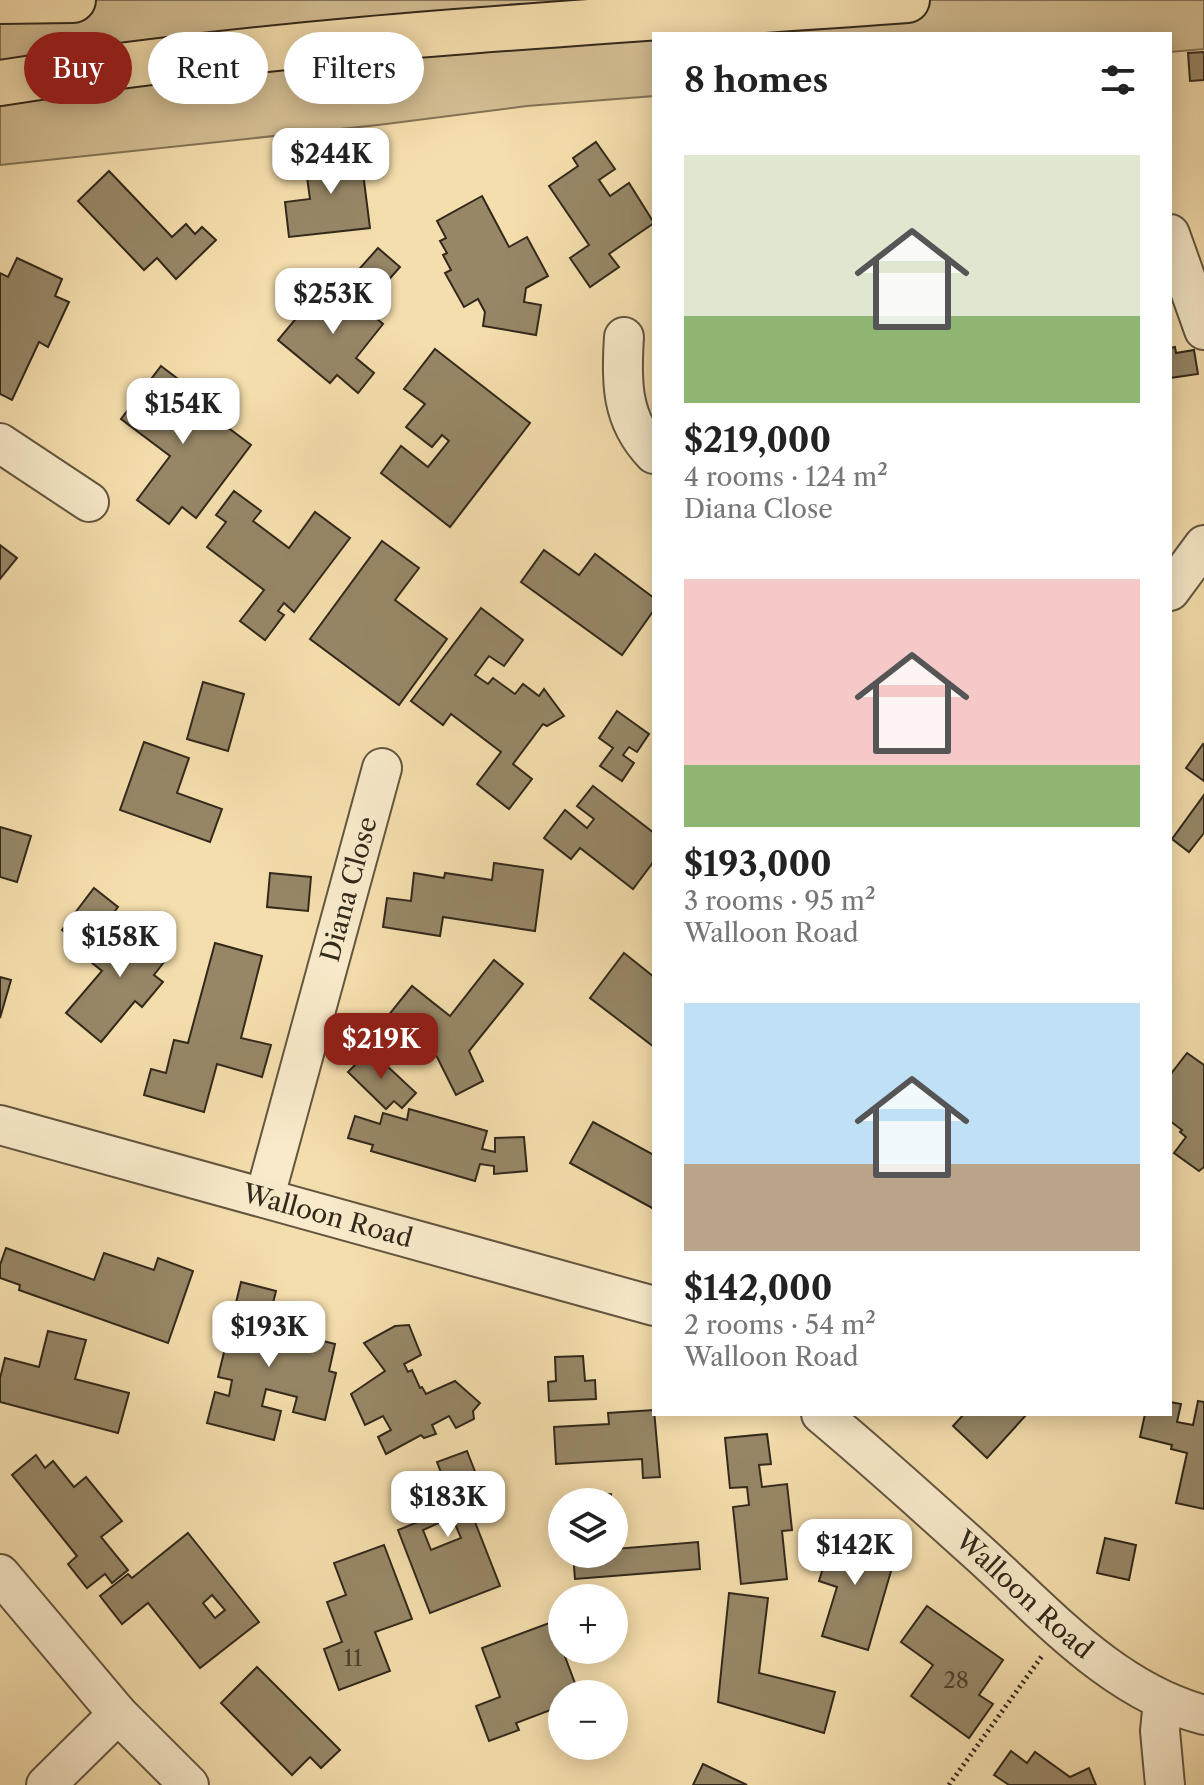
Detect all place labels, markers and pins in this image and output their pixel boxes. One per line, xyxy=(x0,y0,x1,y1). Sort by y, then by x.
pin: $244K xyxy=(275,128,387,196)
pin: $253K xyxy=(277,268,389,336)
pin: $154K xyxy=(127,378,239,446)
pin: $158K xyxy=(64,911,176,979)
pin: $219K xyxy=(325,1013,437,1081)
pin: $193K xyxy=(213,1301,325,1369)
pin: $183K xyxy=(392,1471,504,1539)
pin: $142K xyxy=(799,1519,911,1587)

